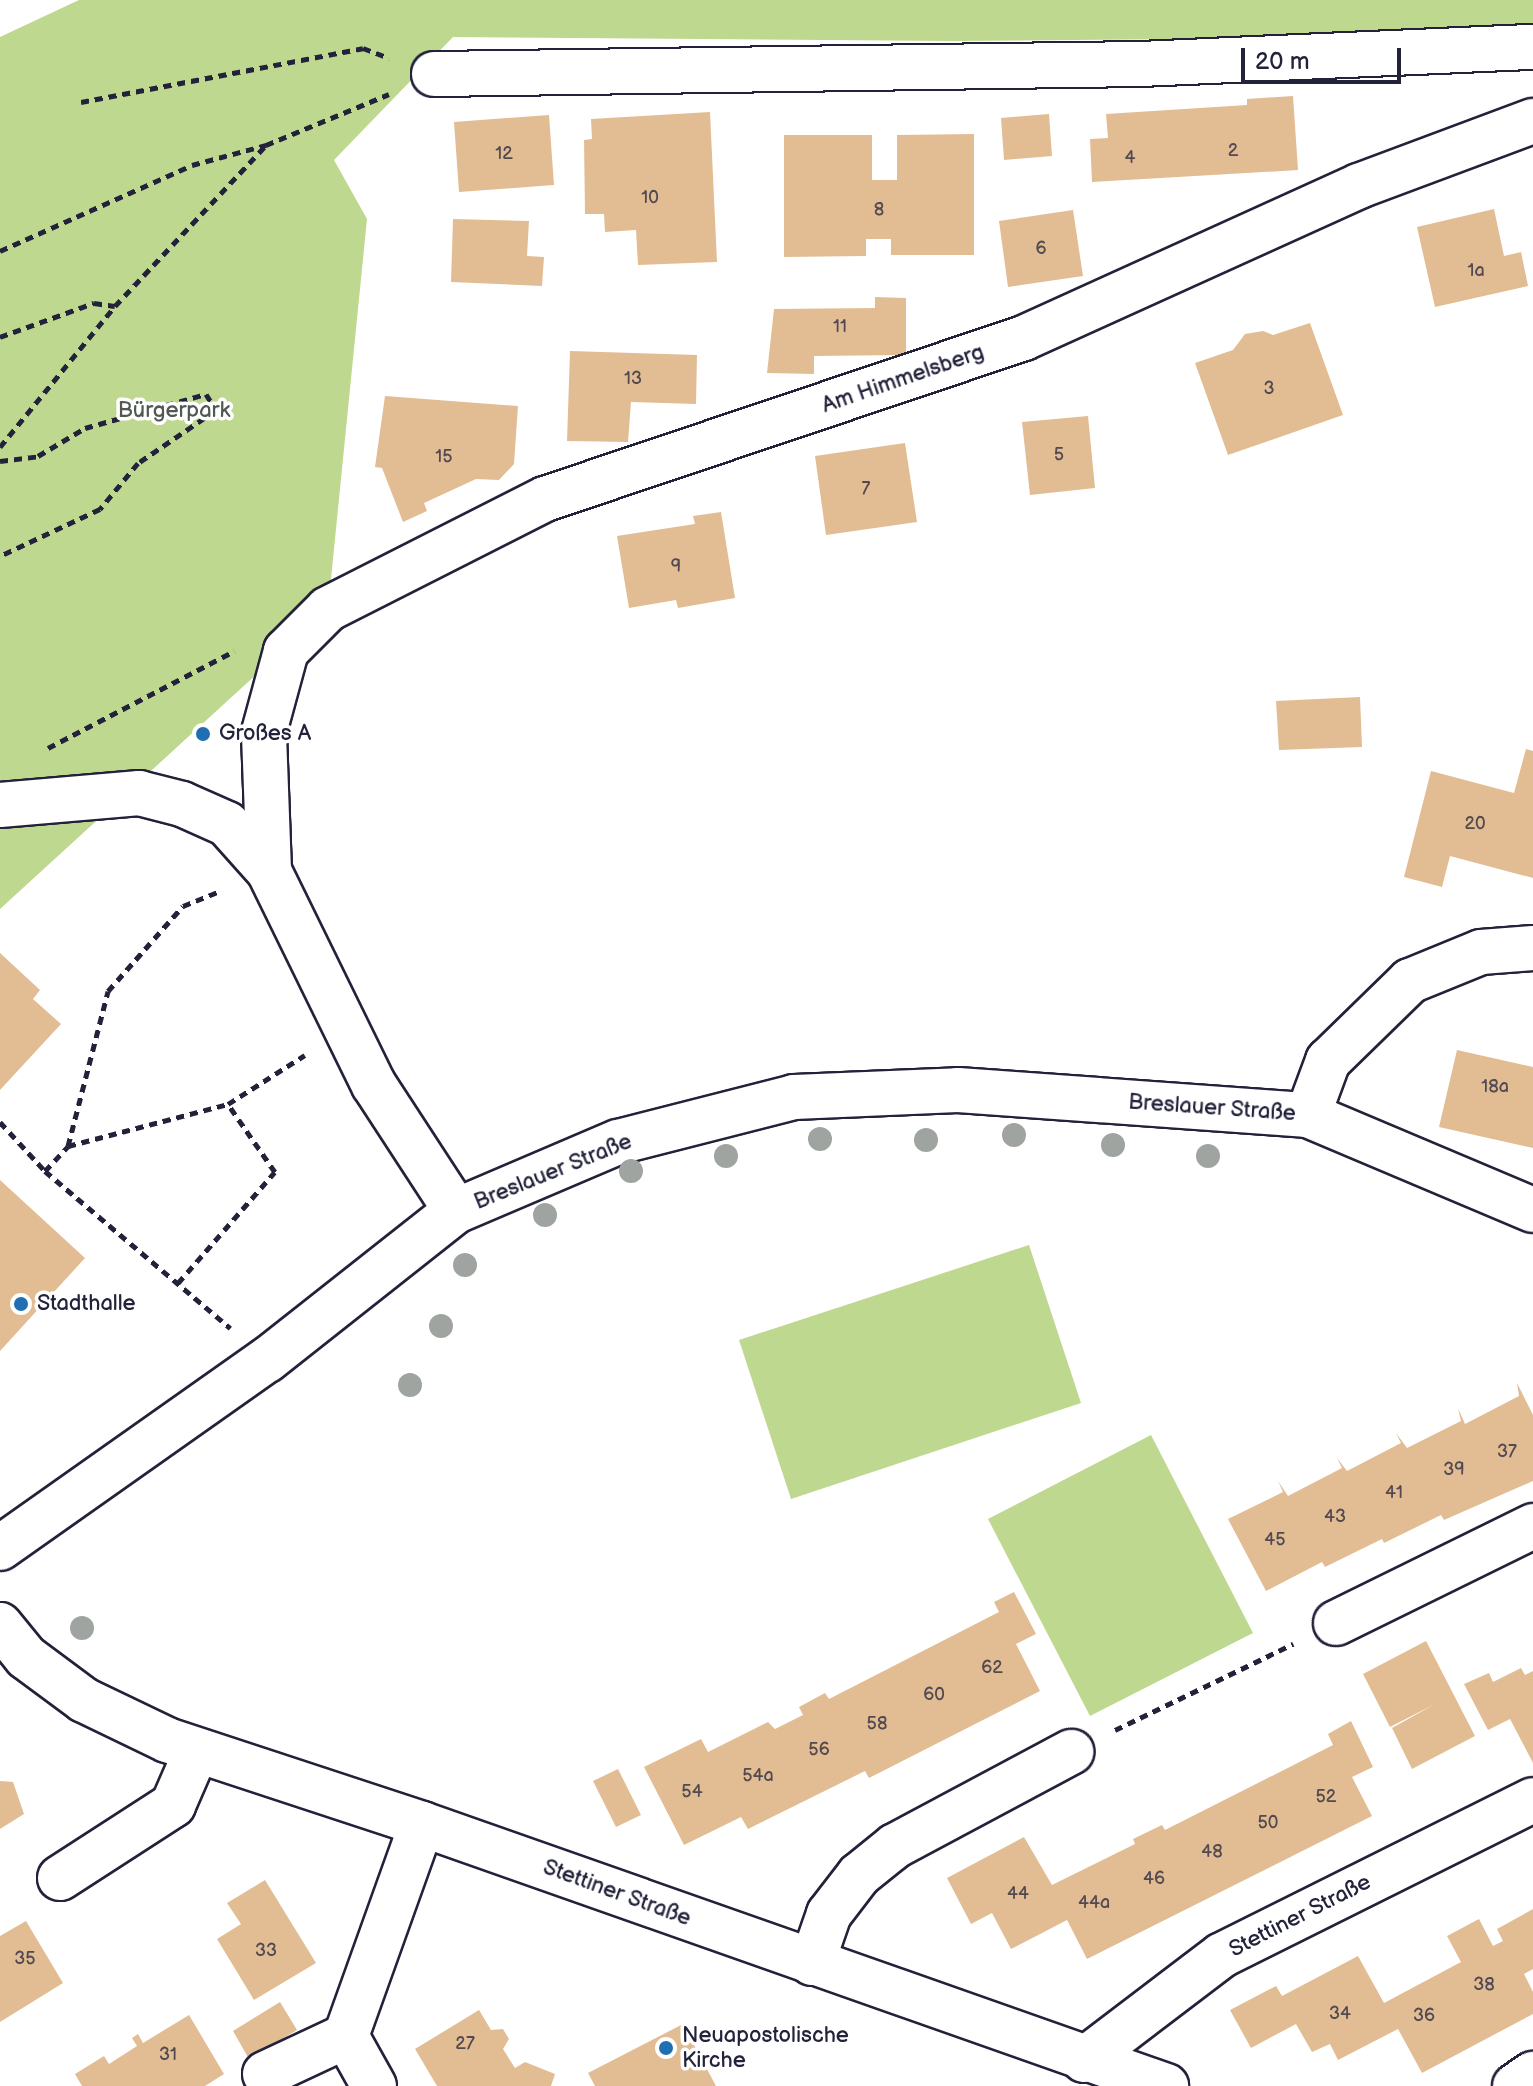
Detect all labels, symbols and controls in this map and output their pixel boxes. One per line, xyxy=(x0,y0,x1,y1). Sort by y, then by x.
scale bar xyxy=(1245,32,1405,82)
text: 20 m xyxy=(1255,47,1310,76)
house number: 2 xyxy=(1228,140,1238,162)
house number: 12 xyxy=(495,143,513,165)
house number: 4 xyxy=(1125,147,1135,169)
house number: 10 xyxy=(641,187,659,209)
house number: 8 xyxy=(874,199,884,221)
house number: 6 xyxy=(1036,238,1046,260)
house number: 1a xyxy=(1467,260,1485,282)
house number: 11 xyxy=(833,316,847,338)
street label: Am Himmelsberg xyxy=(818,339,988,419)
house number: 13 xyxy=(624,368,642,390)
house number: 3 xyxy=(1263,378,1275,400)
park label: Bürgerpark xyxy=(118,398,230,424)
house number: 5 xyxy=(1054,444,1064,466)
house number: 15 xyxy=(435,446,453,468)
house number: 7 xyxy=(862,478,870,500)
house number: 9 xyxy=(671,556,681,578)
place label: Großes A xyxy=(219,721,311,747)
marker: Großes A xyxy=(194,725,212,743)
house number: 20 xyxy=(1464,813,1486,835)
house number: 18a xyxy=(1481,1076,1509,1098)
street label: Breslauer Straße xyxy=(1127,1089,1297,1127)
street label: Breslauer Straße xyxy=(470,1128,636,1216)
place label: Stadthalle xyxy=(37,1291,136,1317)
marker: Stadthalle xyxy=(12,1295,30,1313)
house number: 37 xyxy=(1497,1441,1517,1463)
house number: 39 xyxy=(1443,1459,1465,1481)
house number: 41 xyxy=(1385,1482,1403,1504)
house number: 43 xyxy=(1324,1506,1346,1528)
house number: 45 xyxy=(1264,1529,1286,1551)
house number: 62 xyxy=(981,1657,1003,1679)
house number: 60 xyxy=(923,1684,945,1706)
house number: 58 xyxy=(867,1713,887,1735)
house number: 56 xyxy=(808,1739,830,1761)
house number: 54a xyxy=(742,1765,774,1787)
house number: 54 xyxy=(681,1781,703,1803)
house number: 52 xyxy=(1316,1786,1336,1808)
house number: 50 xyxy=(1258,1812,1278,1834)
house number: 48 xyxy=(1201,1841,1223,1863)
street label: Stettiner Straße xyxy=(539,1854,695,1932)
house number: 46 xyxy=(1143,1868,1165,1890)
street label: Stettiner Straße xyxy=(1225,1869,1375,1963)
house number: 44 xyxy=(1007,1883,1029,1905)
house number: 44a xyxy=(1078,1892,1110,1914)
house number: 33 xyxy=(255,1940,277,1962)
house number: 35 xyxy=(14,1948,36,1970)
house number: 38 xyxy=(1473,1974,1495,1996)
house number: 34 xyxy=(1329,2003,1351,2025)
house number: 36 xyxy=(1413,2005,1435,2027)
place label: Neuapostolische Kirche xyxy=(682,2022,849,2074)
house number: 27 xyxy=(455,2033,475,2055)
marker: Neuapostolische Kirche xyxy=(657,2039,675,2057)
house number: 31 xyxy=(159,2044,177,2066)

